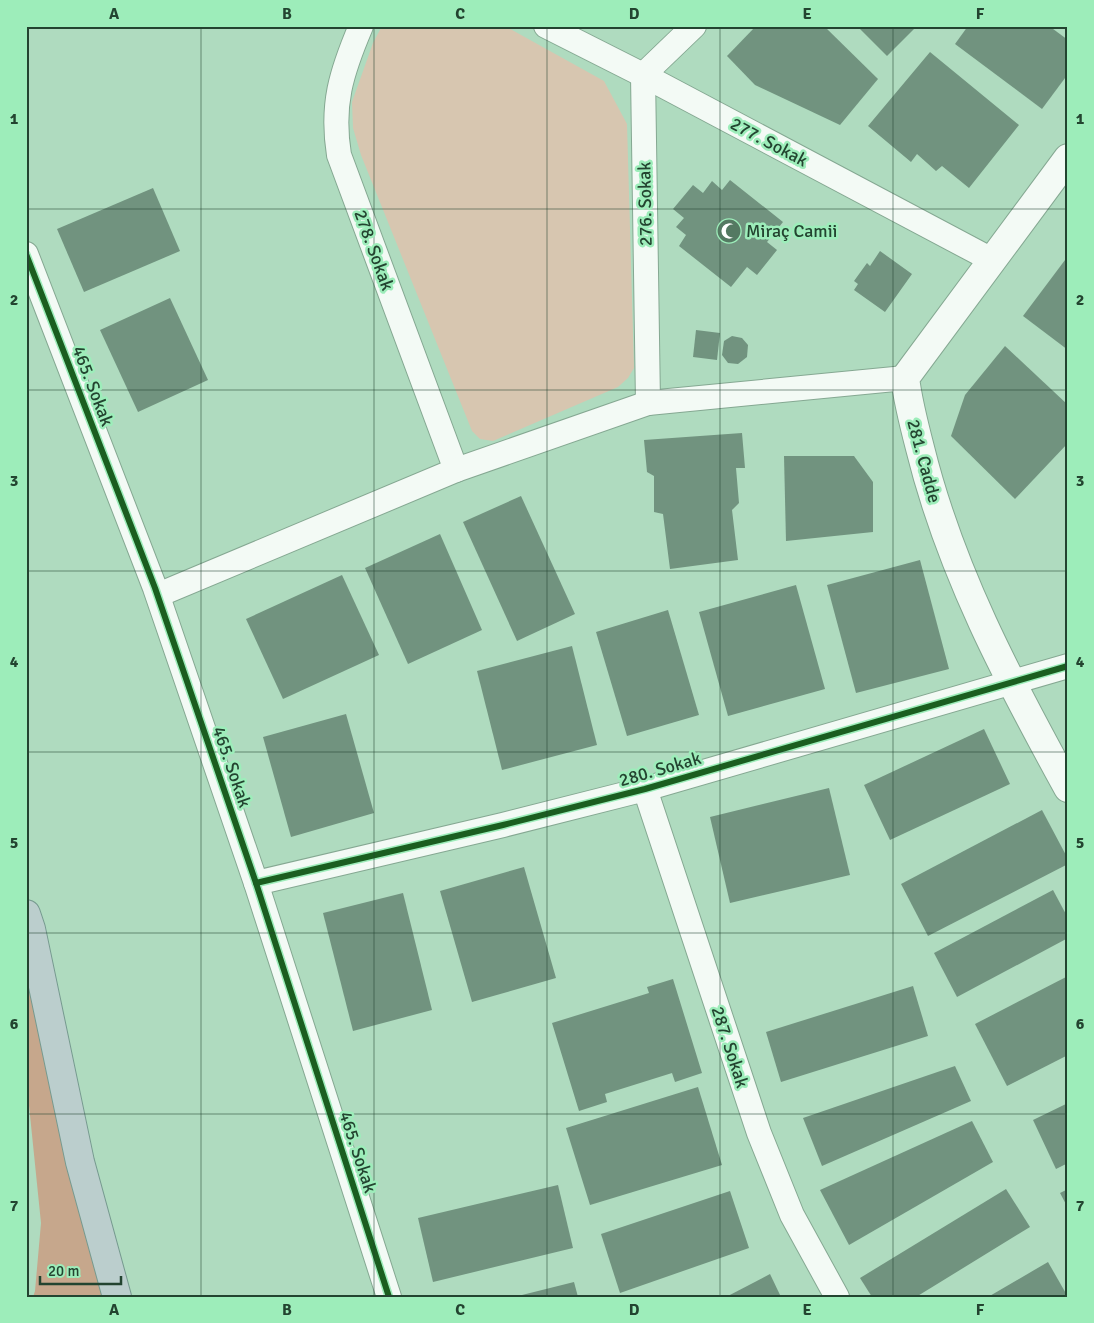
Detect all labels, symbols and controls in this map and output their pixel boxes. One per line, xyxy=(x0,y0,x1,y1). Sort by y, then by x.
text: A xyxy=(109,4,120,24)
text: B xyxy=(282,4,292,24)
text: C xyxy=(455,4,465,24)
text: D xyxy=(629,4,640,24)
text: E xyxy=(802,4,812,24)
text: F xyxy=(976,4,985,24)
text: 1 xyxy=(10,109,19,129)
text: 1 xyxy=(1076,109,1085,129)
street label: 277. Sokak xyxy=(727,112,811,172)
street label: 276. Sokak xyxy=(633,162,657,246)
street label: 278. Sokak xyxy=(349,207,399,293)
mosque icon: Miraç Camii xyxy=(716,218,742,244)
place label: Miraç Camii xyxy=(746,220,837,242)
text: 2 xyxy=(10,290,18,310)
text: 2 xyxy=(1076,290,1084,310)
street label: 465. Sokak xyxy=(68,343,118,429)
street label: 281. Cadde xyxy=(902,417,946,505)
text: 3 xyxy=(10,471,18,491)
text: 3 xyxy=(1076,471,1084,491)
text: 4 xyxy=(10,652,19,672)
text: 4 xyxy=(1076,652,1085,672)
street label: 465. Sokak xyxy=(208,724,256,810)
street label: 280. Sokak xyxy=(616,747,704,791)
text: 5 xyxy=(10,833,18,853)
text: 5 xyxy=(1076,833,1084,853)
street label: 287. Sokak xyxy=(706,1003,754,1091)
text: 6 xyxy=(10,1014,19,1034)
text: 6 xyxy=(1076,1014,1085,1034)
street label: 465. Sokak xyxy=(334,1108,382,1196)
text: 7 xyxy=(10,1196,19,1216)
text: 7 xyxy=(1076,1196,1085,1216)
scale bar xyxy=(40,1253,121,1285)
text: 20 m xyxy=(48,1262,79,1280)
text: A xyxy=(109,1300,120,1320)
text: B xyxy=(282,1300,292,1320)
text: C xyxy=(455,1300,465,1320)
text: D xyxy=(629,1300,640,1320)
text: E xyxy=(802,1300,812,1320)
text: F xyxy=(976,1300,985,1320)

